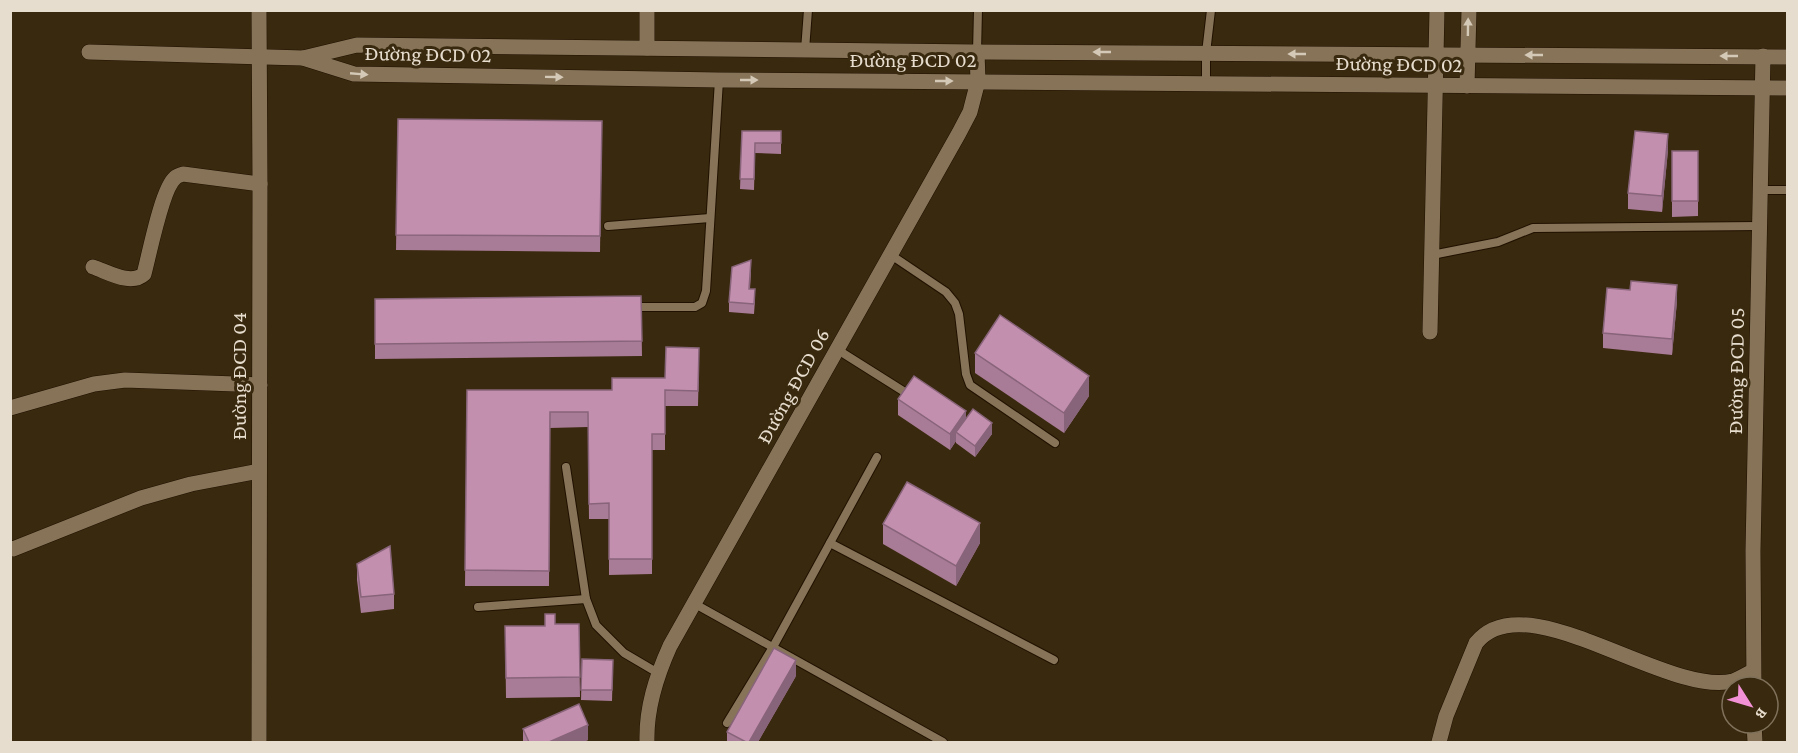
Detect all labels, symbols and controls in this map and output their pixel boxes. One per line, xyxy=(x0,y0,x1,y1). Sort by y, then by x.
one-way arrow xyxy=(1464,18,1473,37)
street label: Đường ĐCD 02 xyxy=(364,41,492,67)
street label: Đường ĐCD 02 xyxy=(850,48,976,72)
one-way arrow xyxy=(1093,48,1112,57)
one-way arrow xyxy=(1288,49,1307,59)
one-way arrow xyxy=(1525,50,1544,60)
street label: Đường ĐCD 02 xyxy=(1335,51,1463,77)
one-way arrow xyxy=(1720,51,1739,61)
one-way arrow xyxy=(350,69,369,79)
one-way arrow xyxy=(545,72,564,82)
one-way arrow xyxy=(740,75,759,85)
one-way arrow xyxy=(935,76,954,86)
street label: Đường ĐCD 05 xyxy=(1723,307,1749,435)
street label: Đường ĐCD 04 xyxy=(227,312,251,440)
street label: Đường ĐCD 06 xyxy=(752,324,834,448)
north arrow xyxy=(1720,675,1780,735)
text: B xyxy=(1752,705,1771,723)

